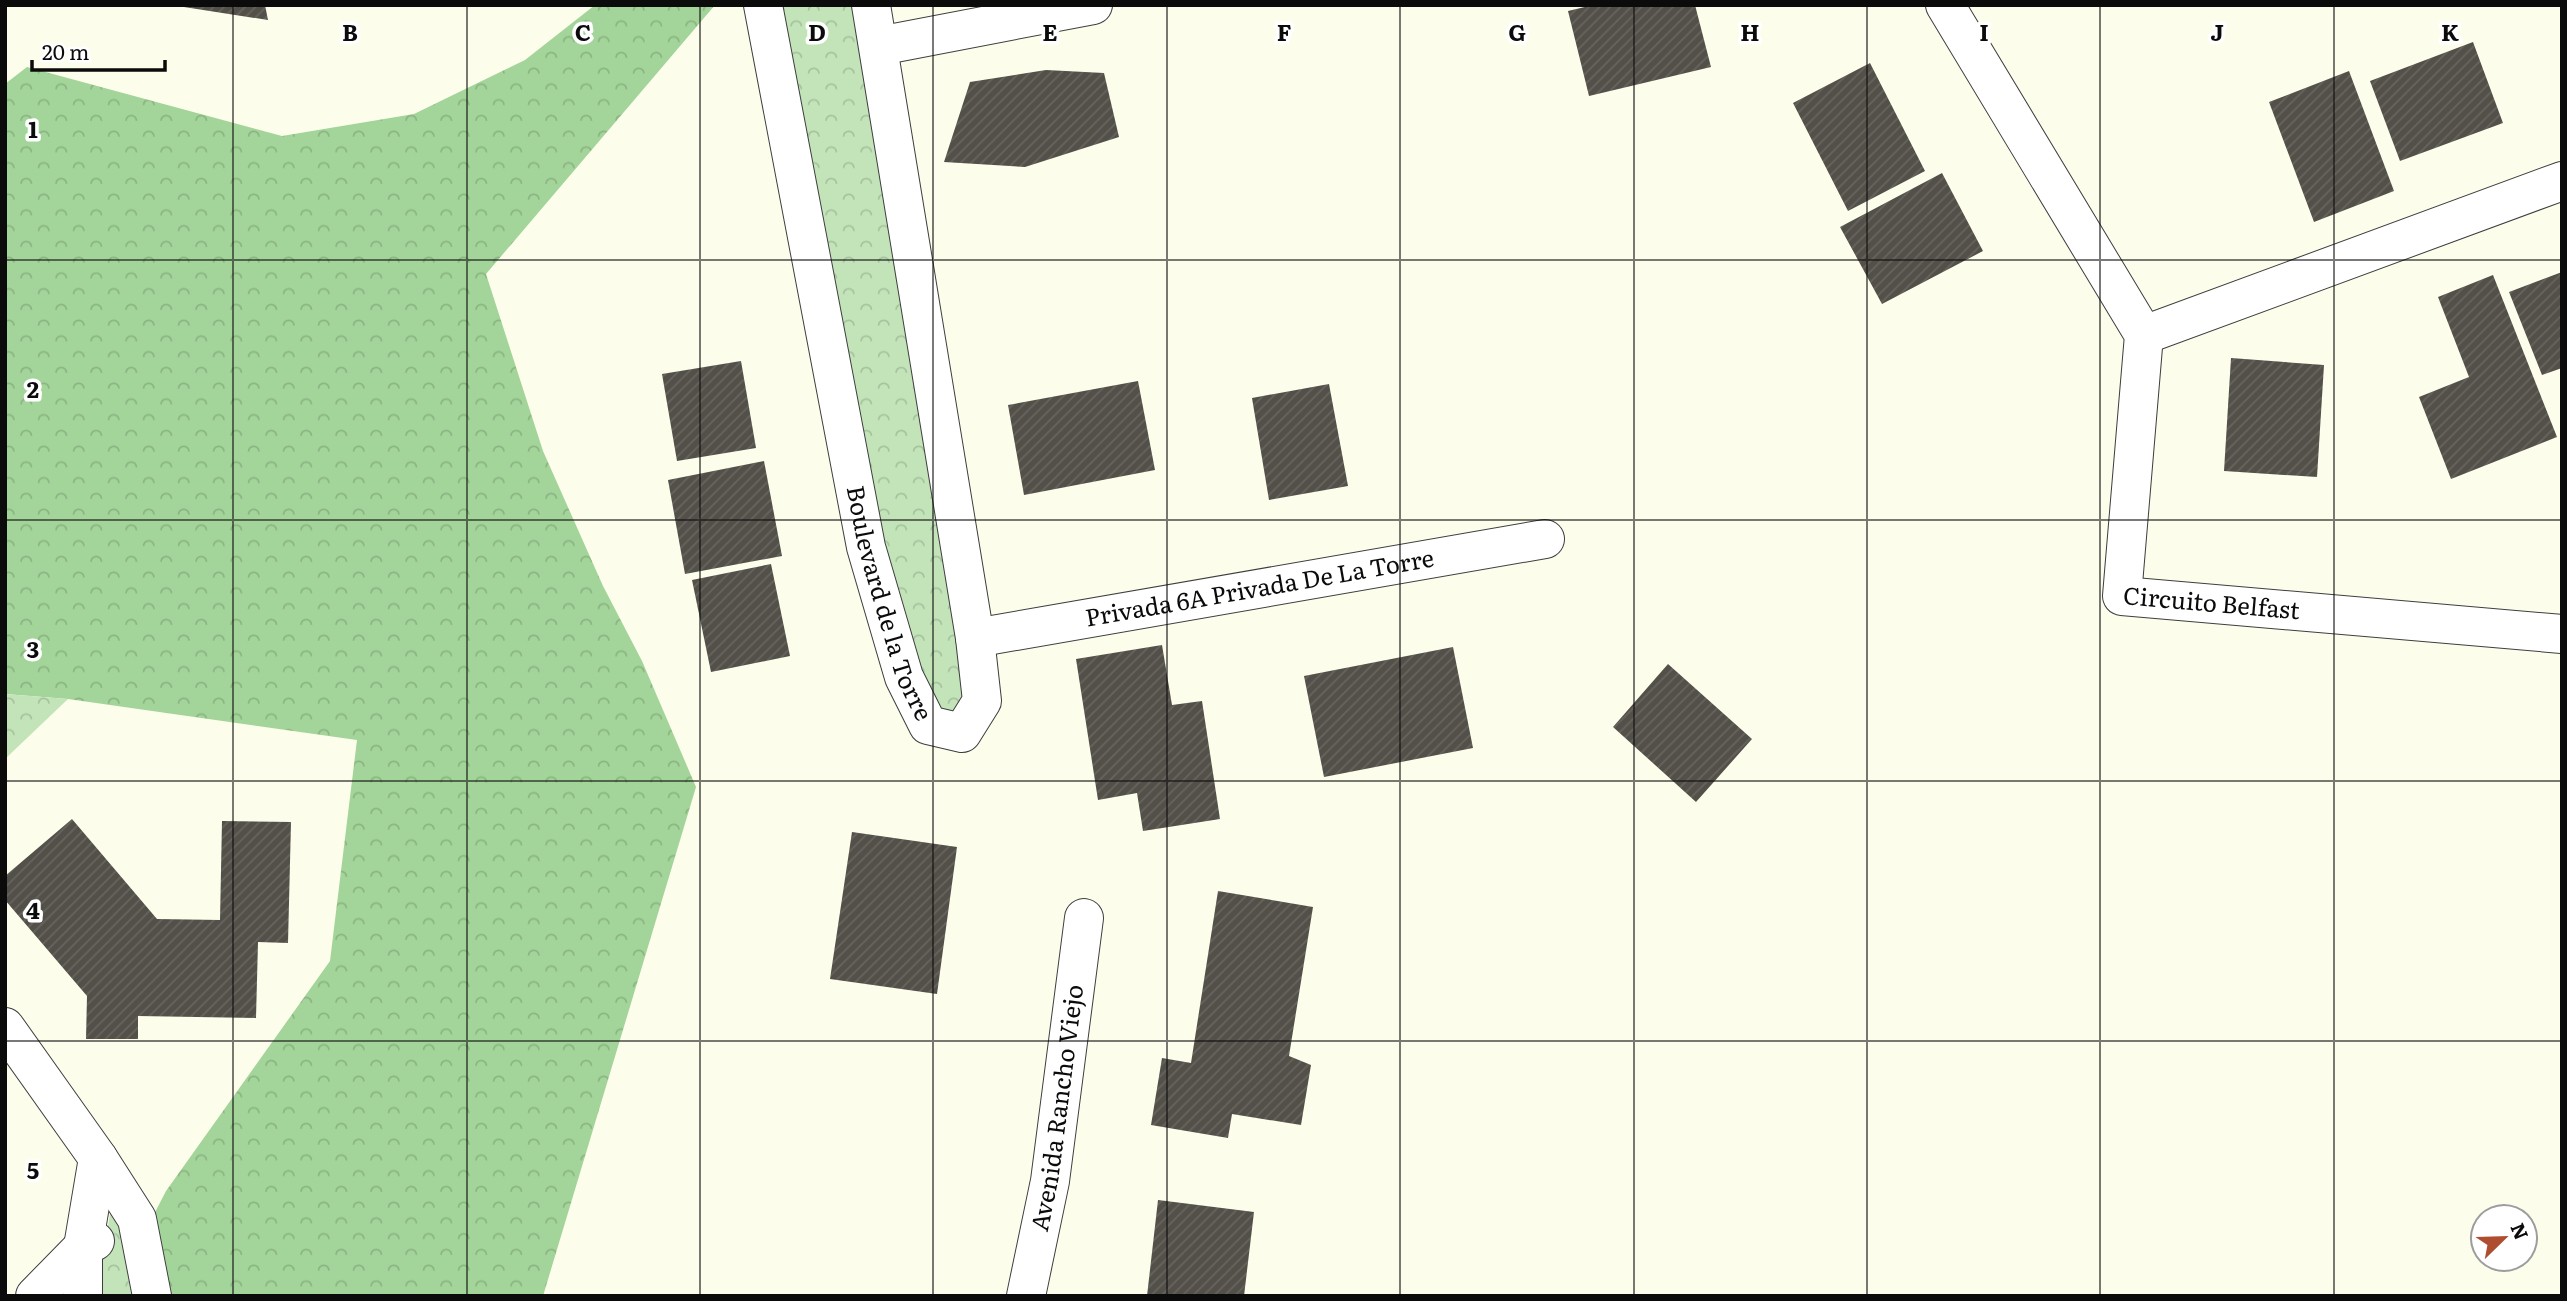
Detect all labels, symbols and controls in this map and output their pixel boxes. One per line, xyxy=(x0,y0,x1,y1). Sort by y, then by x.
text: B xyxy=(342,14,358,48)
text: C xyxy=(575,14,591,48)
text: D xyxy=(808,14,826,48)
text: E xyxy=(1042,14,1058,48)
text: F xyxy=(1277,14,1292,48)
text: G xyxy=(1508,14,1526,48)
text: H xyxy=(1740,14,1760,48)
text: I xyxy=(1979,14,1989,48)
text: J xyxy=(2210,14,2224,48)
text: K xyxy=(2441,14,2459,48)
scale bar xyxy=(32,28,164,72)
text: 20 m xyxy=(42,35,89,66)
text: 1 xyxy=(28,111,38,145)
text: 2 xyxy=(27,371,39,405)
street label: Boulevard de la Torre xyxy=(840,482,943,726)
street label: Privada 6A Privada De La Torre xyxy=(1082,539,1436,634)
street label: Circuito Belfast xyxy=(2122,576,2302,626)
text: 3 xyxy=(27,631,39,665)
text: 4 xyxy=(26,892,40,926)
street label: Avenida Rancho Viejo xyxy=(1020,982,1090,1234)
text: 5 xyxy=(27,1152,39,1186)
north arrow xyxy=(2469,1203,2539,1273)
text: N xyxy=(2505,1218,2537,1244)

